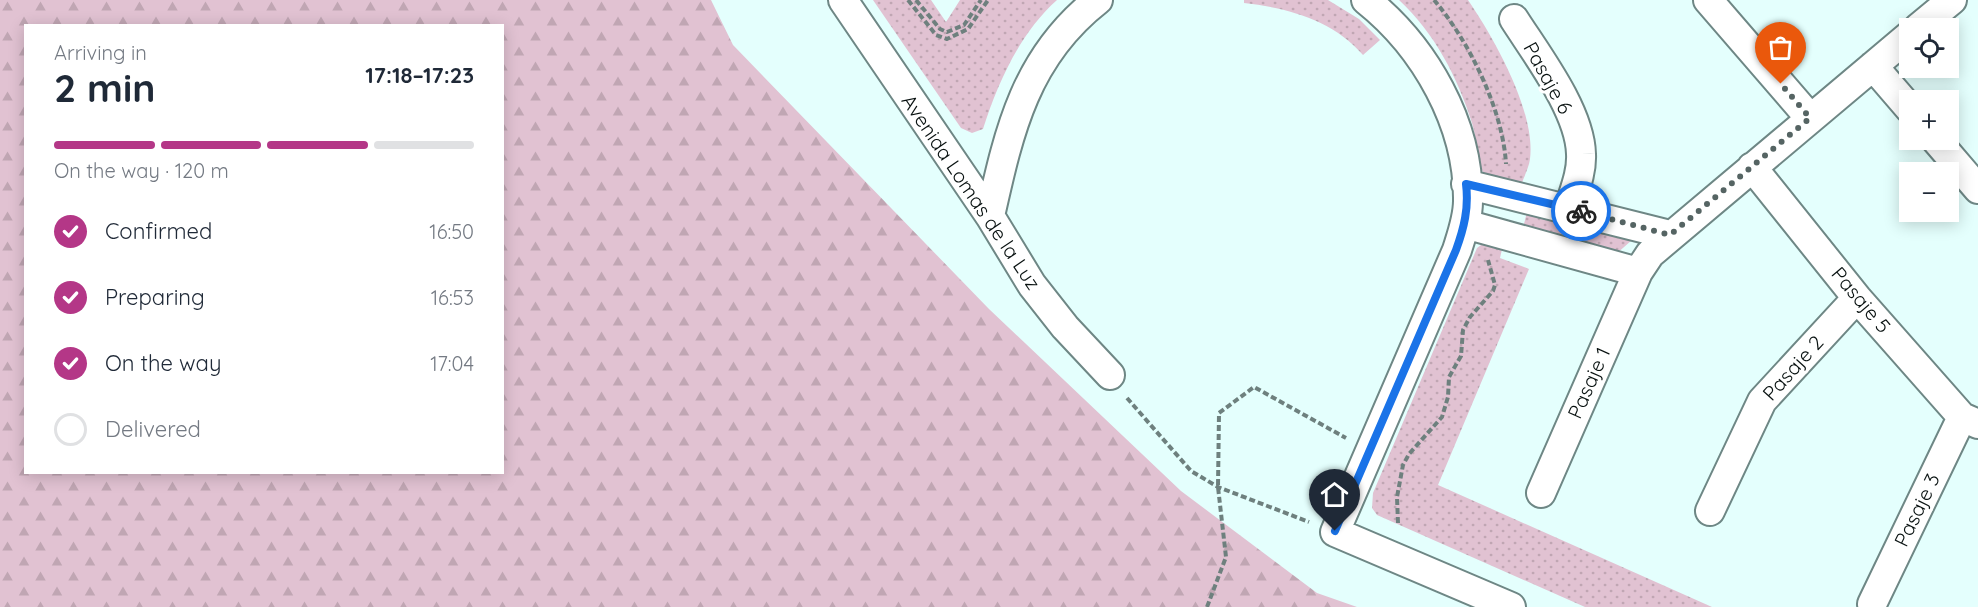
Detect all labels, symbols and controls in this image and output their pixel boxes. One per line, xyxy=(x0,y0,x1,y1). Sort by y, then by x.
map controls xyxy=(1899,18,1959,222)
button: locate xyxy=(1899,18,1959,78)
pin xyxy=(1755,22,1806,84)
icon: bag xyxy=(1764,31,1797,64)
street label: Pasaje 6 xyxy=(1518,37,1579,118)
text: Arriving in xyxy=(54,40,147,65)
text: 17:18–17:23 xyxy=(365,61,474,89)
text: 2 min xyxy=(54,63,156,112)
street label: Avenida Lomas de la Luz xyxy=(897,89,1046,294)
button: + xyxy=(1899,90,1959,150)
text: On the way · 120 m xyxy=(54,158,229,183)
button: − xyxy=(1899,162,1959,222)
courier xyxy=(1551,181,1611,241)
icon: bike xyxy=(1565,195,1598,228)
icon: check xyxy=(54,215,87,248)
text: Confirmed xyxy=(105,217,212,245)
text: 16:50 xyxy=(429,219,474,244)
street label: Pasaje 5 xyxy=(1827,262,1896,338)
icon: check xyxy=(54,281,87,314)
text: Preparing xyxy=(105,283,205,311)
text: 16:53 xyxy=(431,285,474,310)
street label: Pasaje 2 xyxy=(1757,330,1828,405)
street label: Pasaje 1 xyxy=(1562,343,1615,422)
icon: check xyxy=(54,347,87,380)
text: On the way xyxy=(105,349,221,377)
text: 17:04 xyxy=(430,351,474,376)
text: Delivered xyxy=(105,415,201,443)
pin xyxy=(1309,469,1360,531)
street label: Pasaje 3 xyxy=(1888,469,1945,550)
icon: home xyxy=(1318,478,1351,511)

